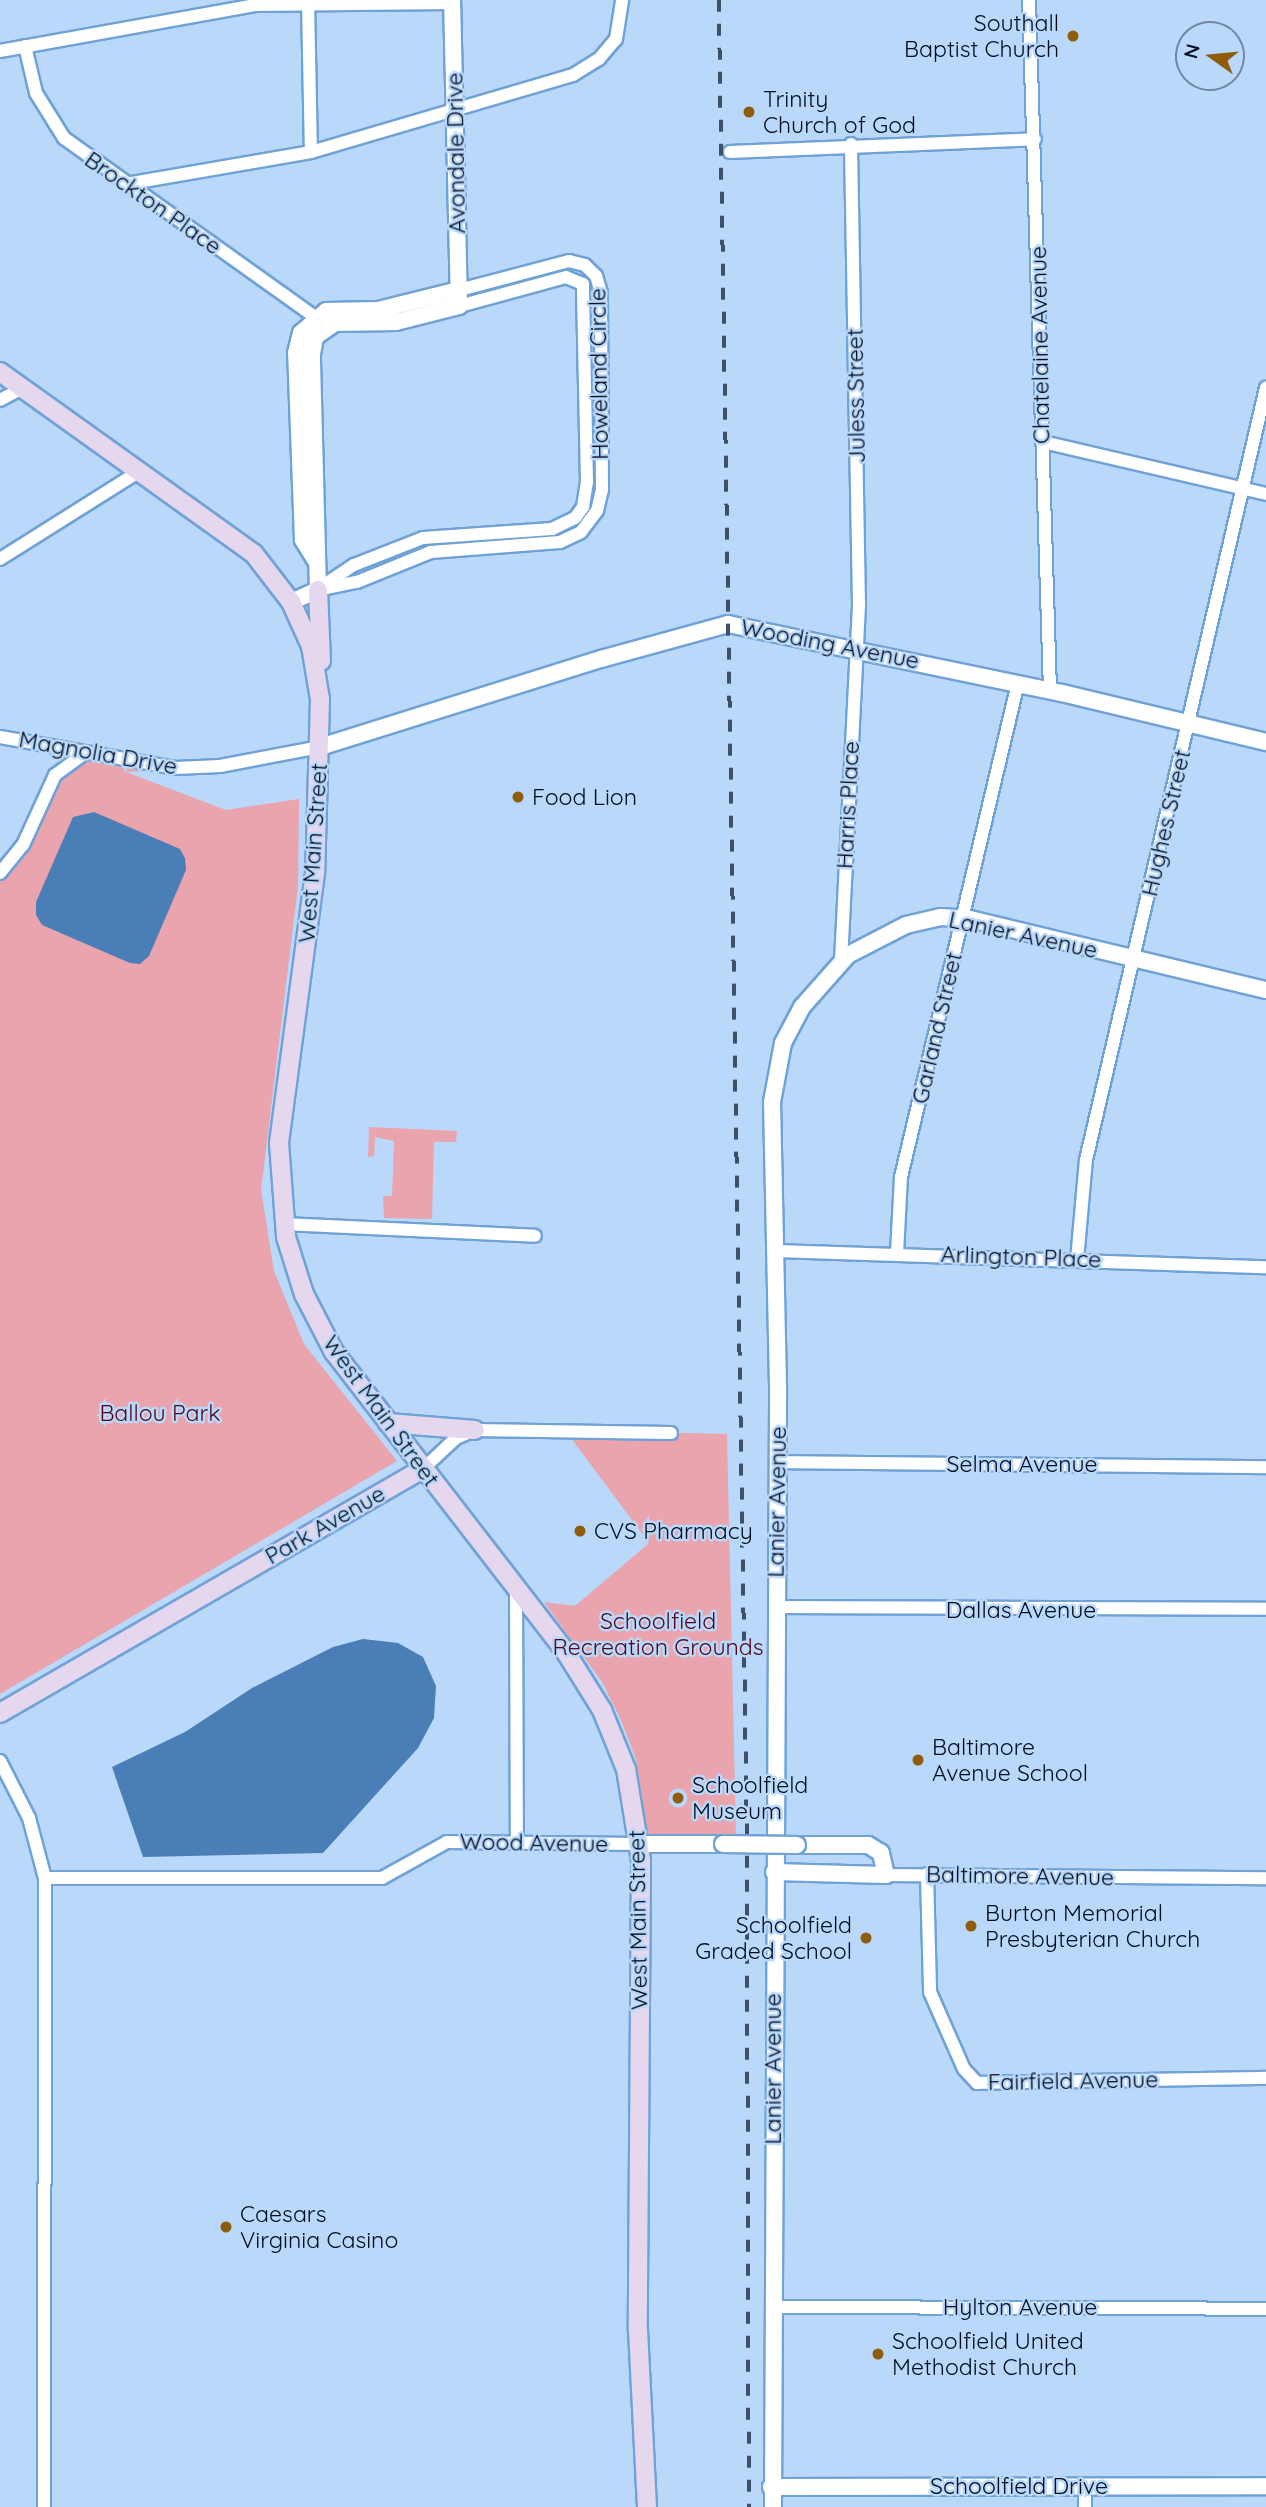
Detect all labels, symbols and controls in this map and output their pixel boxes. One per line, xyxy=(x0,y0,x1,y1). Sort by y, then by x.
place label: Southall Baptist Church xyxy=(904,9,1059,63)
north arrow xyxy=(1175,21,1245,91)
marker: Southall Baptist Church xyxy=(1065,28,1081,44)
text: N xyxy=(1178,41,1205,61)
street label: Avondale Drive xyxy=(441,72,471,234)
place label: Trinity Church of God xyxy=(763,85,916,139)
marker: Trinity Church of God xyxy=(741,104,757,120)
street label: Brockton Place xyxy=(79,146,227,260)
street label: Chatelaine Avenue xyxy=(1024,246,1056,444)
street label: Howeland Circle xyxy=(584,288,614,460)
street label: Juless Street xyxy=(841,328,871,464)
street label: Wooding Avenue xyxy=(738,613,922,675)
street label: Magnolia Drive xyxy=(17,725,179,781)
street label: Harris Place xyxy=(831,740,865,870)
street label: Hughes Street xyxy=(1136,747,1196,899)
street label: West Main Street xyxy=(293,762,333,944)
place label: Food Lion xyxy=(532,783,637,811)
marker: Food Lion xyxy=(510,789,526,805)
street label: Lanier Avenue xyxy=(946,906,1100,964)
street label: Garland Street xyxy=(906,950,968,1106)
street label: Arlington Place xyxy=(940,1240,1102,1274)
street label: West Main Street xyxy=(317,1330,445,1492)
park label: Ballou Park xyxy=(99,1399,221,1427)
street label: Lanier Avenue xyxy=(762,1426,792,1578)
street label: Selma Avenue xyxy=(946,1450,1098,1478)
street label: Park Avenue xyxy=(260,1480,390,1570)
place label: CVS Pharmacy xyxy=(594,1517,753,1545)
marker: CVS Pharmacy xyxy=(572,1523,588,1539)
street label: Dallas Avenue xyxy=(946,1596,1096,1624)
park label: Schoolfield Recreation Grounds xyxy=(552,1607,764,1661)
place label: Baltimore Avenue School xyxy=(932,1733,1088,1787)
marker: Baltimore Avenue School xyxy=(910,1752,926,1768)
place label: Schoolfield Museum xyxy=(692,1771,808,1825)
marker: Schoolfield Museum xyxy=(670,1790,686,1806)
street label: Wood Avenue xyxy=(460,1828,608,1858)
street label: West Main Street xyxy=(623,1830,653,2010)
street label: Baltimore Avenue xyxy=(926,1861,1114,1891)
place label: Burton Memorial Presbyterian Church xyxy=(985,1899,1200,1953)
place label: Schoolfield Graded School xyxy=(695,1911,852,1965)
marker: Burton Memorial Presbyterian Church xyxy=(963,1918,979,1934)
marker: Schoolfield Graded School xyxy=(858,1930,874,1946)
street label: Lanier Avenue xyxy=(759,1993,787,2145)
street label: Fairfield Avenue xyxy=(988,2066,1158,2096)
place label: Caesars Virginia Casino xyxy=(240,2200,398,2254)
marker: Caesars Virginia Casino xyxy=(218,2219,234,2235)
street label: Hylton Avenue xyxy=(943,2293,1097,2321)
place label: Schoolfield United Methodist Church xyxy=(892,2327,1084,2381)
marker: Schoolfield United Methodist Church xyxy=(870,2346,886,2362)
street label: Schoolfield Drive xyxy=(930,2472,1108,2500)

